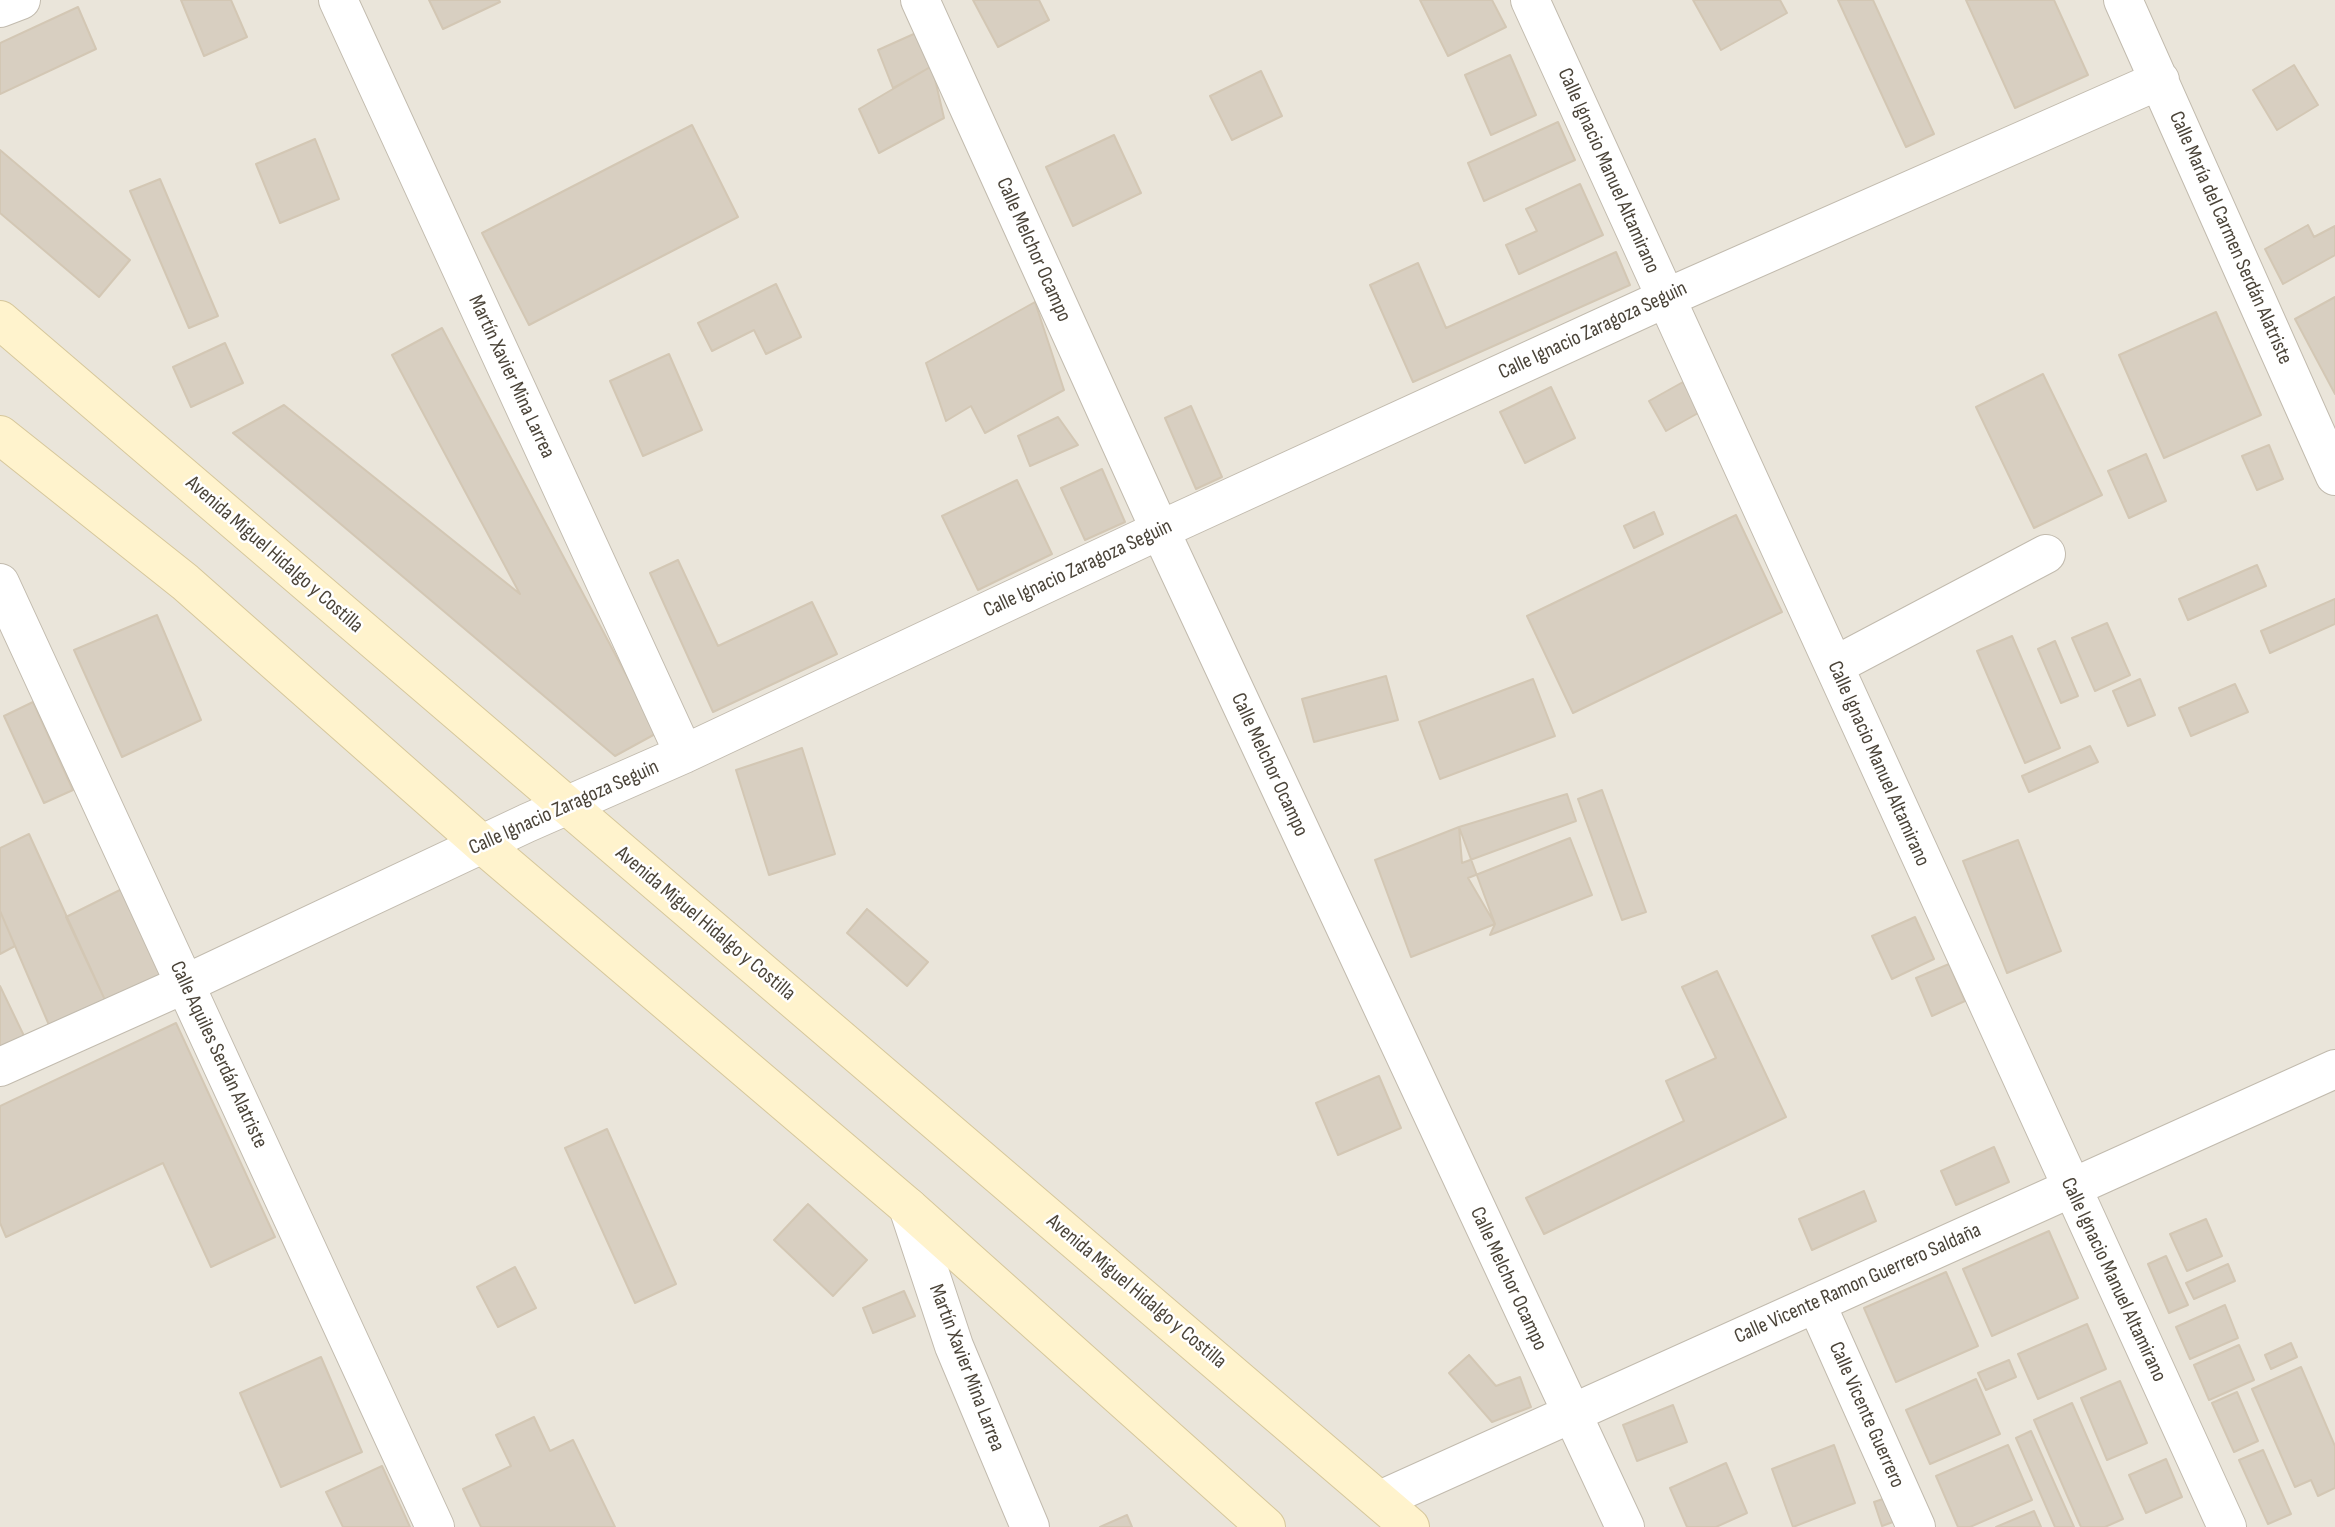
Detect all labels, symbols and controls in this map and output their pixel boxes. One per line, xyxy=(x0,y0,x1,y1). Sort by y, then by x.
street label: Calle Ignacio Manuel Altamirano xyxy=(1551,64,1665,278)
street label: Calle María del Carmen Serdán Alatriste xyxy=(2163,108,2297,368)
street label: Calle Melchor Ocampo xyxy=(990,174,1076,326)
street label: Calle Ignacio Zaragoza Seguin xyxy=(1495,276,1691,386)
street label: Martín Xavier Mina Larrea xyxy=(462,292,560,462)
street label: Avenida Miguel Hidalgo y Costilla xyxy=(180,471,368,639)
street label: Calle Ignacio Zaragoza Seguin xyxy=(980,514,1176,624)
street label: Calle Ignacio Manuel Altamirano xyxy=(1821,657,1935,871)
street label: Calle Melchor Ocampo xyxy=(1225,689,1313,841)
street label: Calle Ignacio Zaragoza Seguin xyxy=(465,755,663,861)
street label: Avenida Miguel Hidalgo y Costilla xyxy=(610,841,800,1007)
street label: Calle Aquiles Serdán Alatriste xyxy=(164,957,272,1153)
street label: Calle Ignacio Manuel Altamirano xyxy=(2055,1174,2171,1386)
street label: Calle Melchor Ocampo xyxy=(1464,1203,1552,1355)
street label: Avenida Miguel Hidalgo y Costilla xyxy=(1041,1209,1231,1375)
street label: Calle Vicente Ramon Guerrero Saldaña xyxy=(1731,1218,1985,1350)
street label: Martín Xavier Mina Larrea xyxy=(923,1281,1009,1455)
street label: Calle Vicente Guerrero xyxy=(1823,1338,1909,1492)

